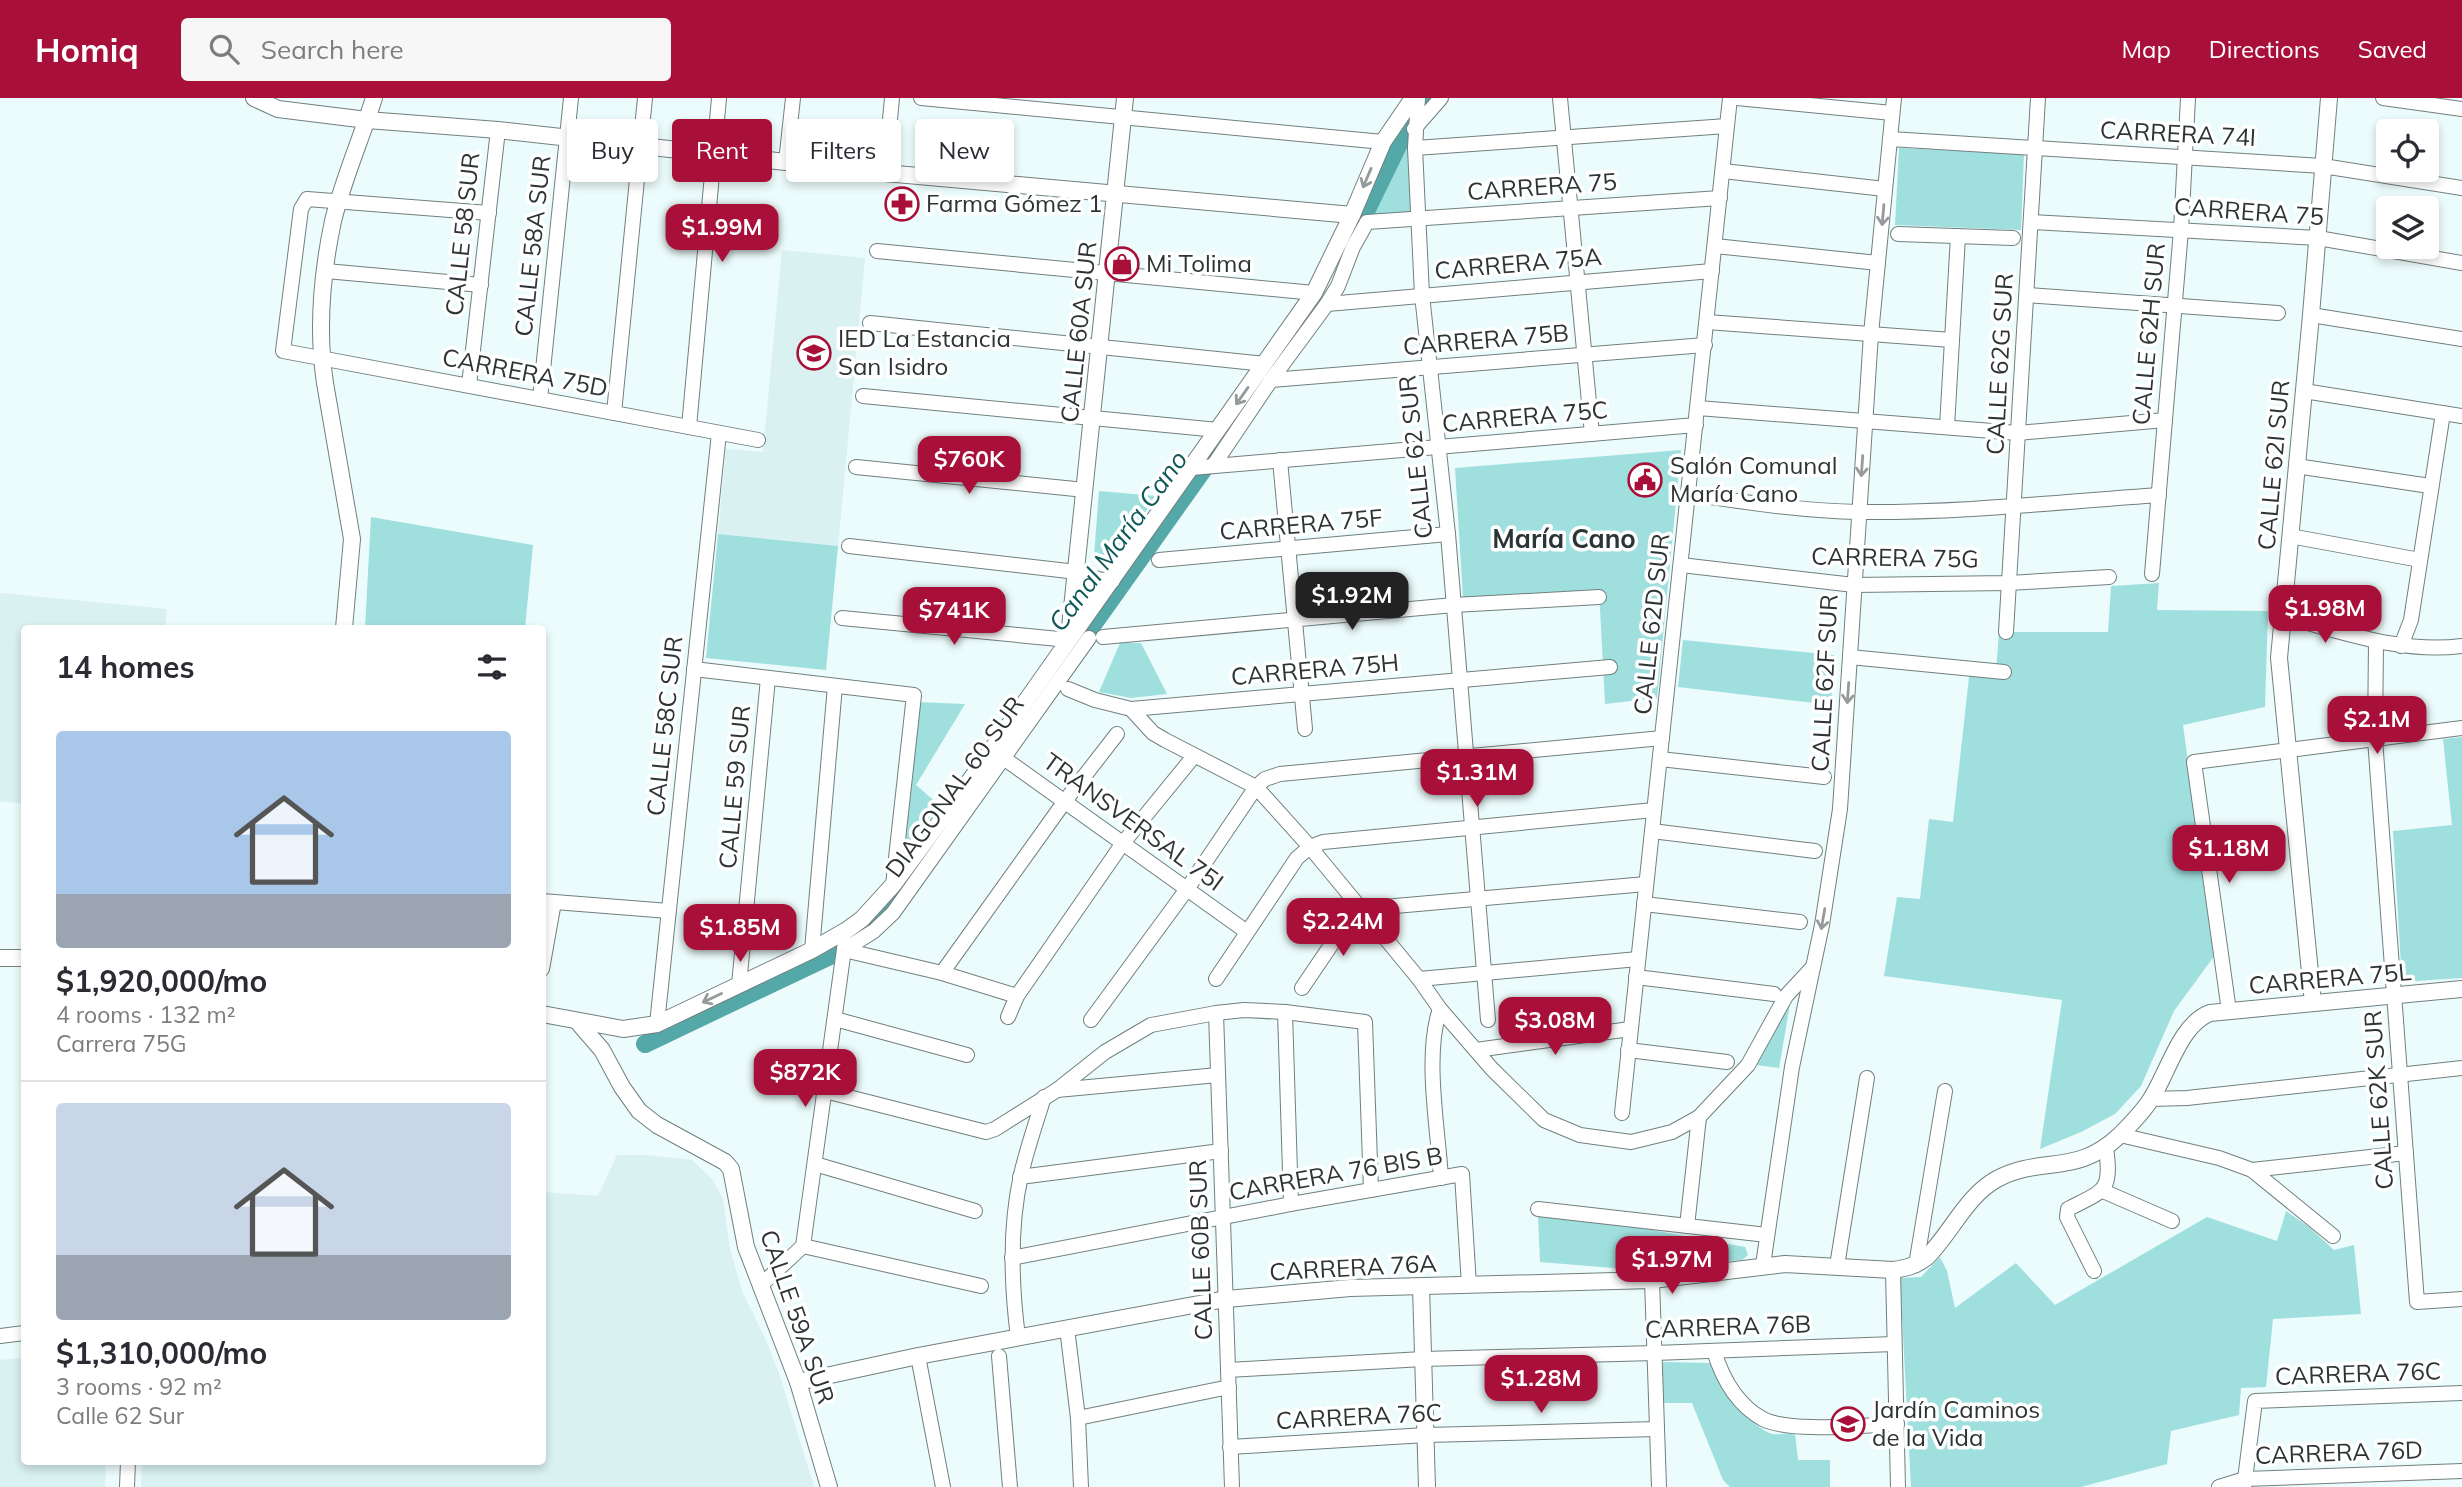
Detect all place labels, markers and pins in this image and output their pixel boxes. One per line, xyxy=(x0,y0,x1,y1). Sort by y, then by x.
pharmacy icon: Farma Gómez 1 xyxy=(883,185,921,223)
place label: Farma Gómez 1 xyxy=(926,188,1102,218)
pin: $1.99M xyxy=(665,204,779,264)
shop icon: Mi Tolima xyxy=(1103,245,1141,283)
place label: Mi Tolima xyxy=(1146,248,1252,278)
place label: IED La Estancia San Isidro xyxy=(838,323,1011,381)
school or university icon: IED La Estancia San Isidro xyxy=(795,334,833,372)
pin: $760K xyxy=(920,436,1018,496)
place label: Salón Comunal María Cano xyxy=(1670,450,1837,508)
public building icon: Salón Comunal María Cano xyxy=(1626,461,1664,499)
pin: $1.92M xyxy=(1295,573,1409,632)
pin: $1.98M xyxy=(2268,586,2382,645)
pin: $741K xyxy=(905,588,1003,647)
pin: $2.1M xyxy=(2328,696,2426,756)
pin: $1.31M xyxy=(1420,750,1534,809)
pin: $1.18M xyxy=(2172,826,2286,885)
pin: $2.24M xyxy=(1286,898,1400,958)
pin: $1.85M xyxy=(683,904,797,964)
pin: $3.08M xyxy=(1498,998,1612,1057)
pin: $872K xyxy=(756,1049,854,1109)
pin: $1.97M xyxy=(1615,1236,1729,1296)
pin: $1.28M xyxy=(1484,1356,1598,1415)
place label: Jardín Caminos de la Vida xyxy=(1872,1394,2040,1452)
school or university icon: Jardín Caminos de la Vida xyxy=(1829,1405,1867,1443)

